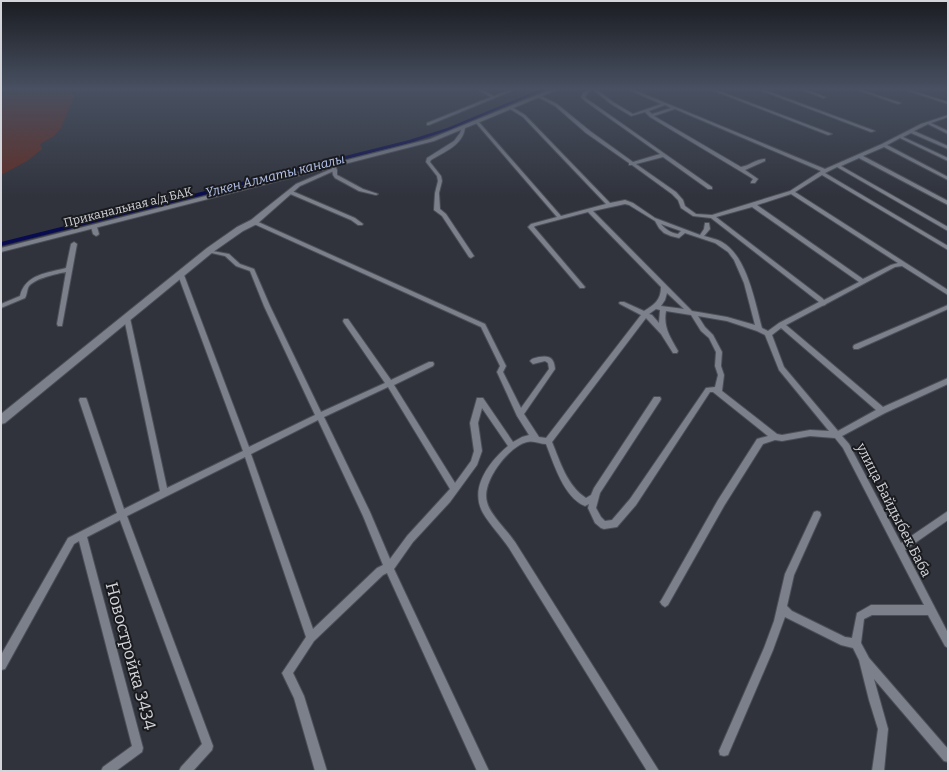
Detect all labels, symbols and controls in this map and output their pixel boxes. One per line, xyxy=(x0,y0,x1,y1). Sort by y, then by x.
water label: Үлкен Алматы каналы xyxy=(204,151,346,200)
street label: Приканальная а/д БАК xyxy=(62,184,194,230)
street label: улица Байдыбек Баба xyxy=(852,440,935,580)
street label: Новостройка 3434 xyxy=(101,580,160,732)

